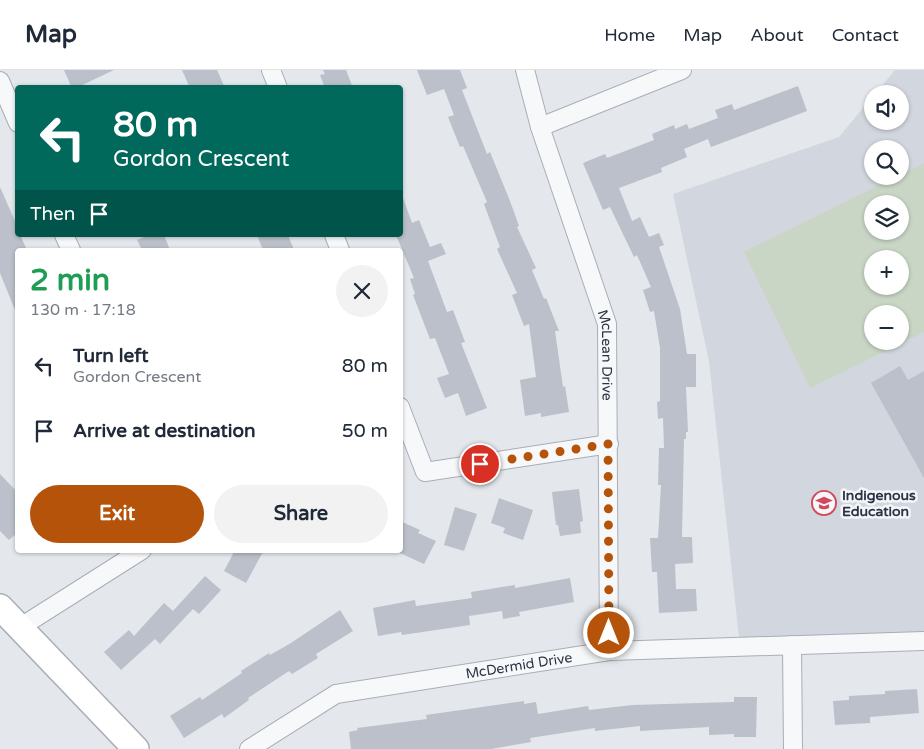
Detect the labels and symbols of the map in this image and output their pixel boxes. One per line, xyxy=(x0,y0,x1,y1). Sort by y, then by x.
street label: McLean Drive xyxy=(594,307,615,401)
pin xyxy=(459,443,501,485)
place label: Indigenous Education xyxy=(842,487,916,520)
school or university icon: Indigenous Education xyxy=(811,490,837,516)
position arrow xyxy=(582,606,634,658)
street label: McDermid Drive xyxy=(464,649,573,682)

